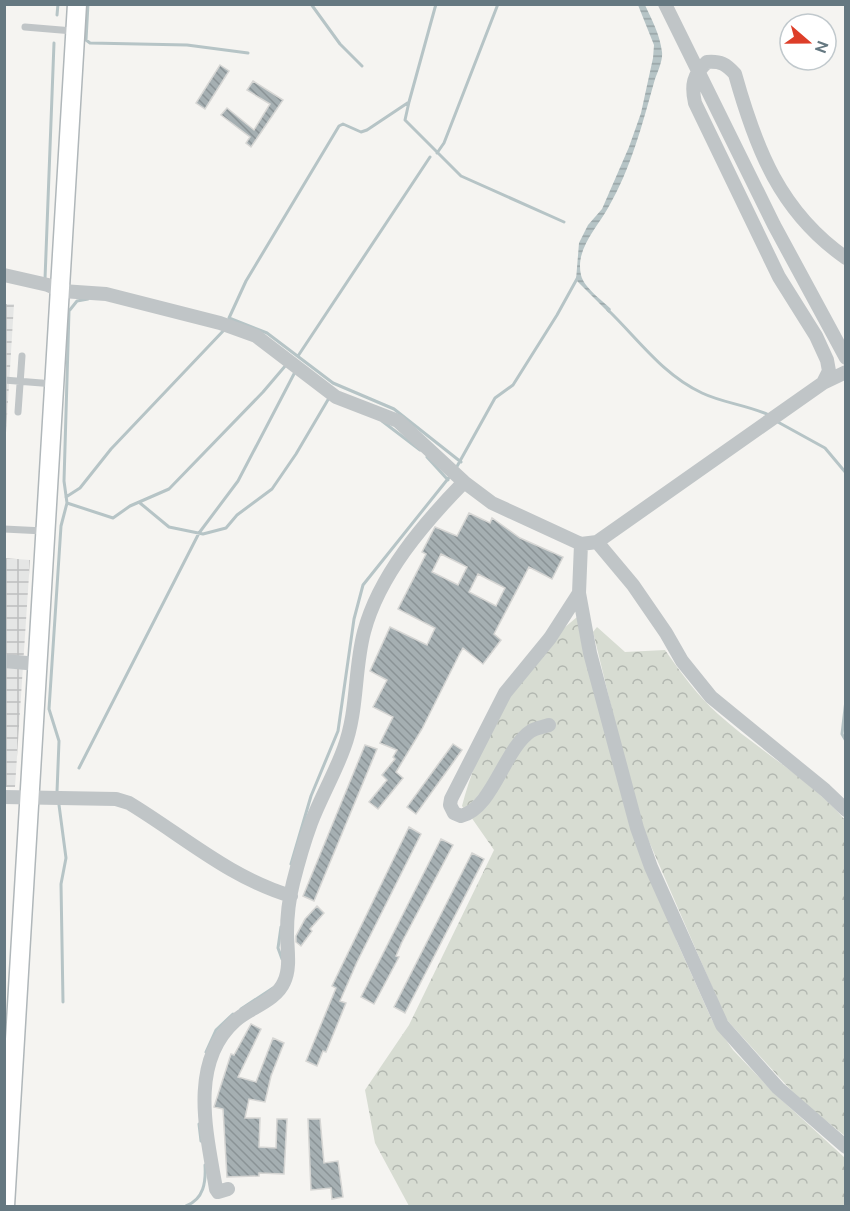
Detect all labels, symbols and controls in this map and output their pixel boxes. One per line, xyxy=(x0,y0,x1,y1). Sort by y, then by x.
north arrow xyxy=(778,12,838,72)
text: N xyxy=(812,38,833,56)

